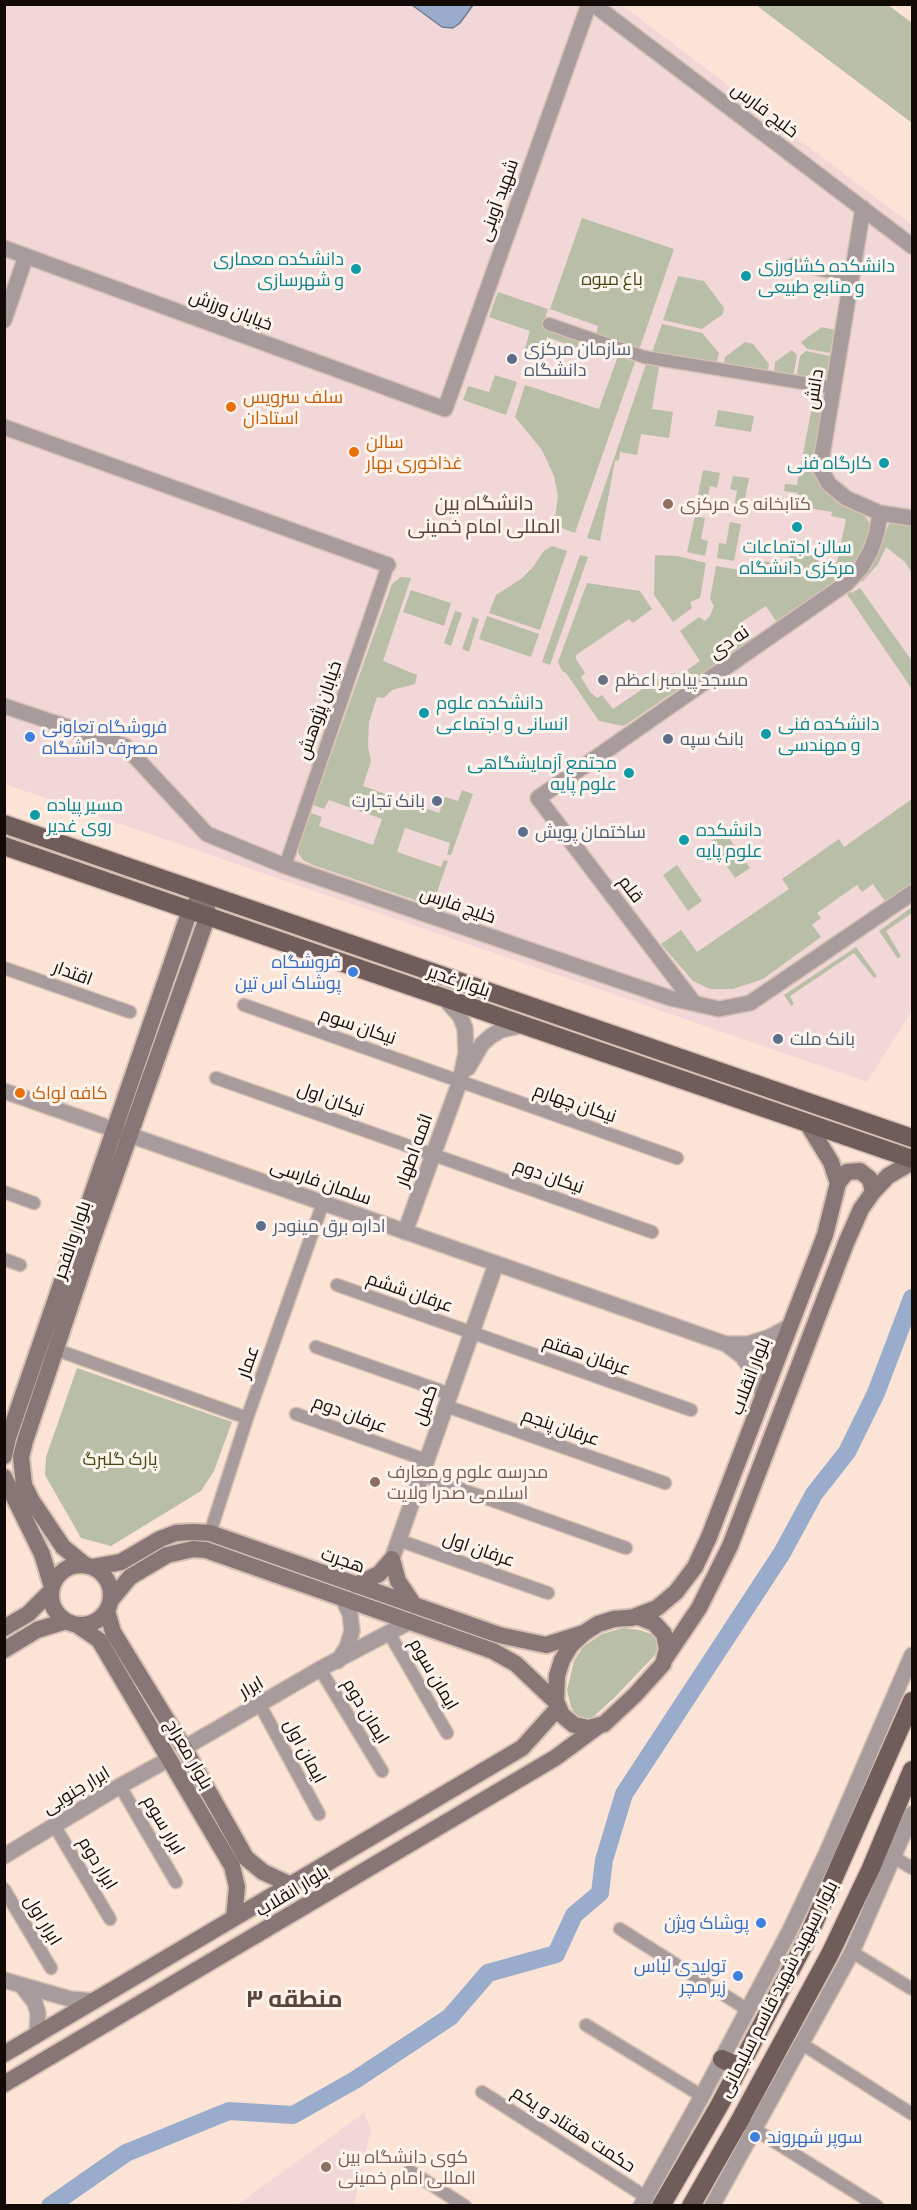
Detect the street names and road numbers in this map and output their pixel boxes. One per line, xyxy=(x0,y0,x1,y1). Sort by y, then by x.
street label: خلیج فارس xyxy=(727,78,803,142)
street label: شهید آوینی xyxy=(473,156,523,244)
street label: خیابان ورزش xyxy=(186,285,276,335)
street label: دانش xyxy=(800,367,828,411)
street label: نه دی xyxy=(705,621,753,663)
street label: خیابان پژوهش xyxy=(292,658,346,762)
street label: قلم xyxy=(614,871,648,907)
street label: خلیج فارس xyxy=(417,882,499,928)
street label: اقتدار xyxy=(50,956,96,990)
street label: بلوار غدیر xyxy=(425,960,493,1002)
street label: نیکان سوم xyxy=(317,1003,399,1049)
street label: نیکان اول xyxy=(295,1077,367,1121)
street label: نیکان چهارم xyxy=(531,1079,619,1127)
street label: ائمه اطهار xyxy=(391,1111,437,1189)
street label: نیکان دوم xyxy=(511,1154,587,1198)
street label: سلمان فارسی xyxy=(268,1155,374,1209)
street label: بلوار والفجر xyxy=(49,1198,95,1282)
street label: عرفان ششم xyxy=(364,1267,456,1317)
street label: عرفان هفتم xyxy=(541,1330,633,1380)
street label: بلوار انقلاب xyxy=(725,1334,775,1418)
street label: عمار xyxy=(232,1343,264,1381)
street label: کمیل xyxy=(408,1382,442,1428)
street label: عرفان دوم xyxy=(310,1391,390,1437)
street label: عرفان پنجم xyxy=(519,1404,603,1450)
street label: عرفان اول xyxy=(440,1527,518,1571)
street label: هجرت xyxy=(318,1542,368,1578)
street label: ایمان سوم xyxy=(405,1634,463,1714)
street label: ابرار xyxy=(235,1671,267,1703)
street label: ایمان دوم xyxy=(338,1674,394,1748)
street label: بلوار معراج xyxy=(160,1715,218,1793)
street label: ایمان اول xyxy=(279,1715,331,1787)
street label: ابرار جنوبی xyxy=(38,1762,114,1818)
street label: ابرار سوم xyxy=(138,1792,190,1858)
street label: ابرار دوم xyxy=(74,1833,122,1893)
street label: بلوار انقلاب xyxy=(252,1861,332,1921)
street label: بلوار سپهبد شهید قاسم سلیمانی xyxy=(714,1877,842,2101)
street label: ابرار اول xyxy=(20,1891,66,1949)
street label: حکمت هفتاد و یکم xyxy=(508,2081,640,2177)

